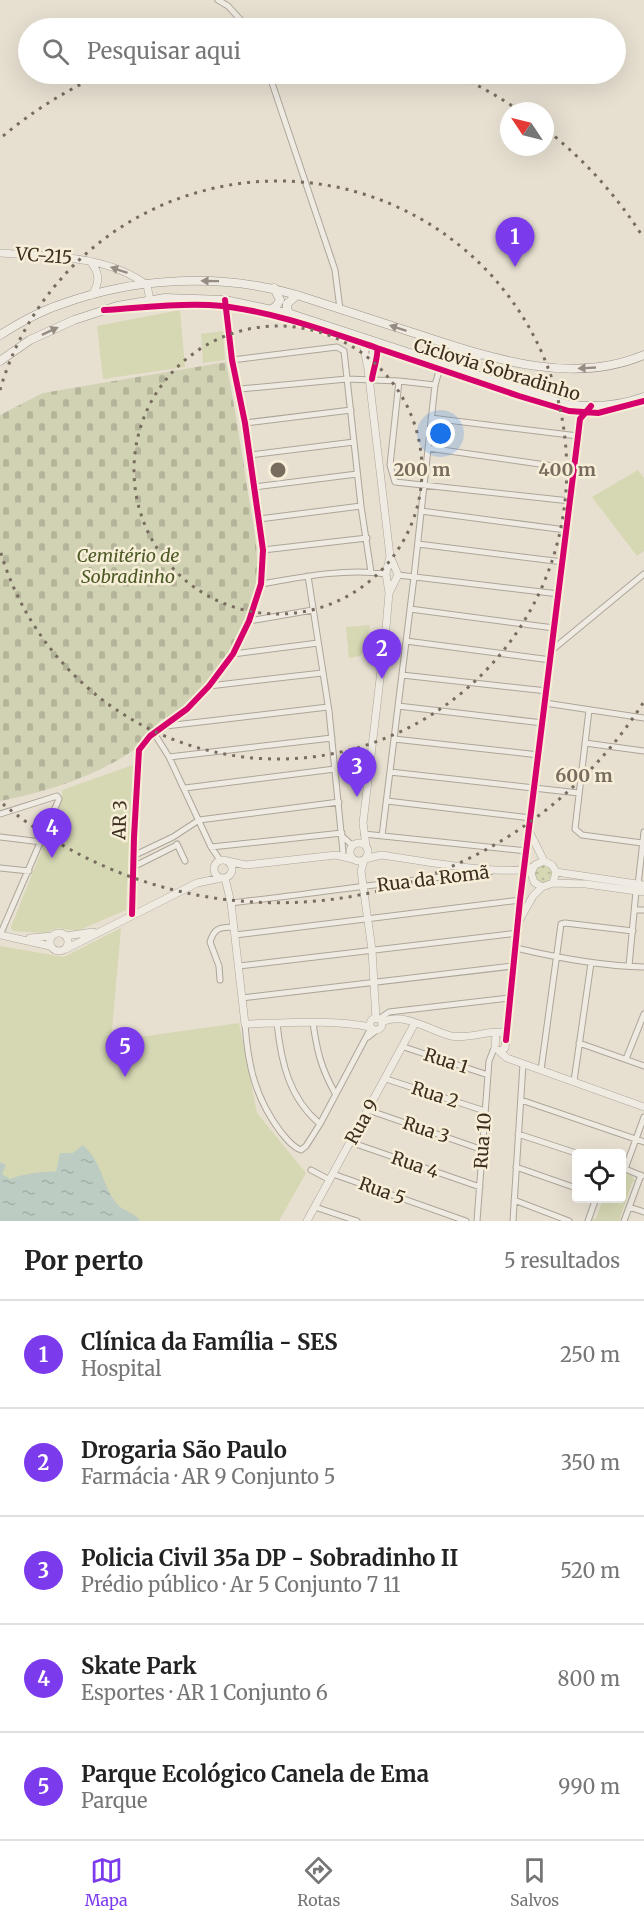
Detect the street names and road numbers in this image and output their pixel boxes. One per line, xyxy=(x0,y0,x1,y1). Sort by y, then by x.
street label: VC-215 xyxy=(14,242,73,269)
street label: Ciclovia Sobradinho xyxy=(411,333,583,406)
street label: AR 3 xyxy=(107,800,132,841)
street label: Rua da Romã xyxy=(376,860,491,897)
street label: Rua 1 xyxy=(421,1043,471,1079)
street label: Rua 2 xyxy=(409,1076,462,1113)
street label: Rua 9 xyxy=(340,1095,383,1148)
street label: Rua 3 xyxy=(400,1111,453,1148)
street label: Rua 10 xyxy=(469,1112,496,1170)
street label: Rua 4 xyxy=(388,1146,442,1183)
street label: Rua 5 xyxy=(356,1172,409,1210)

